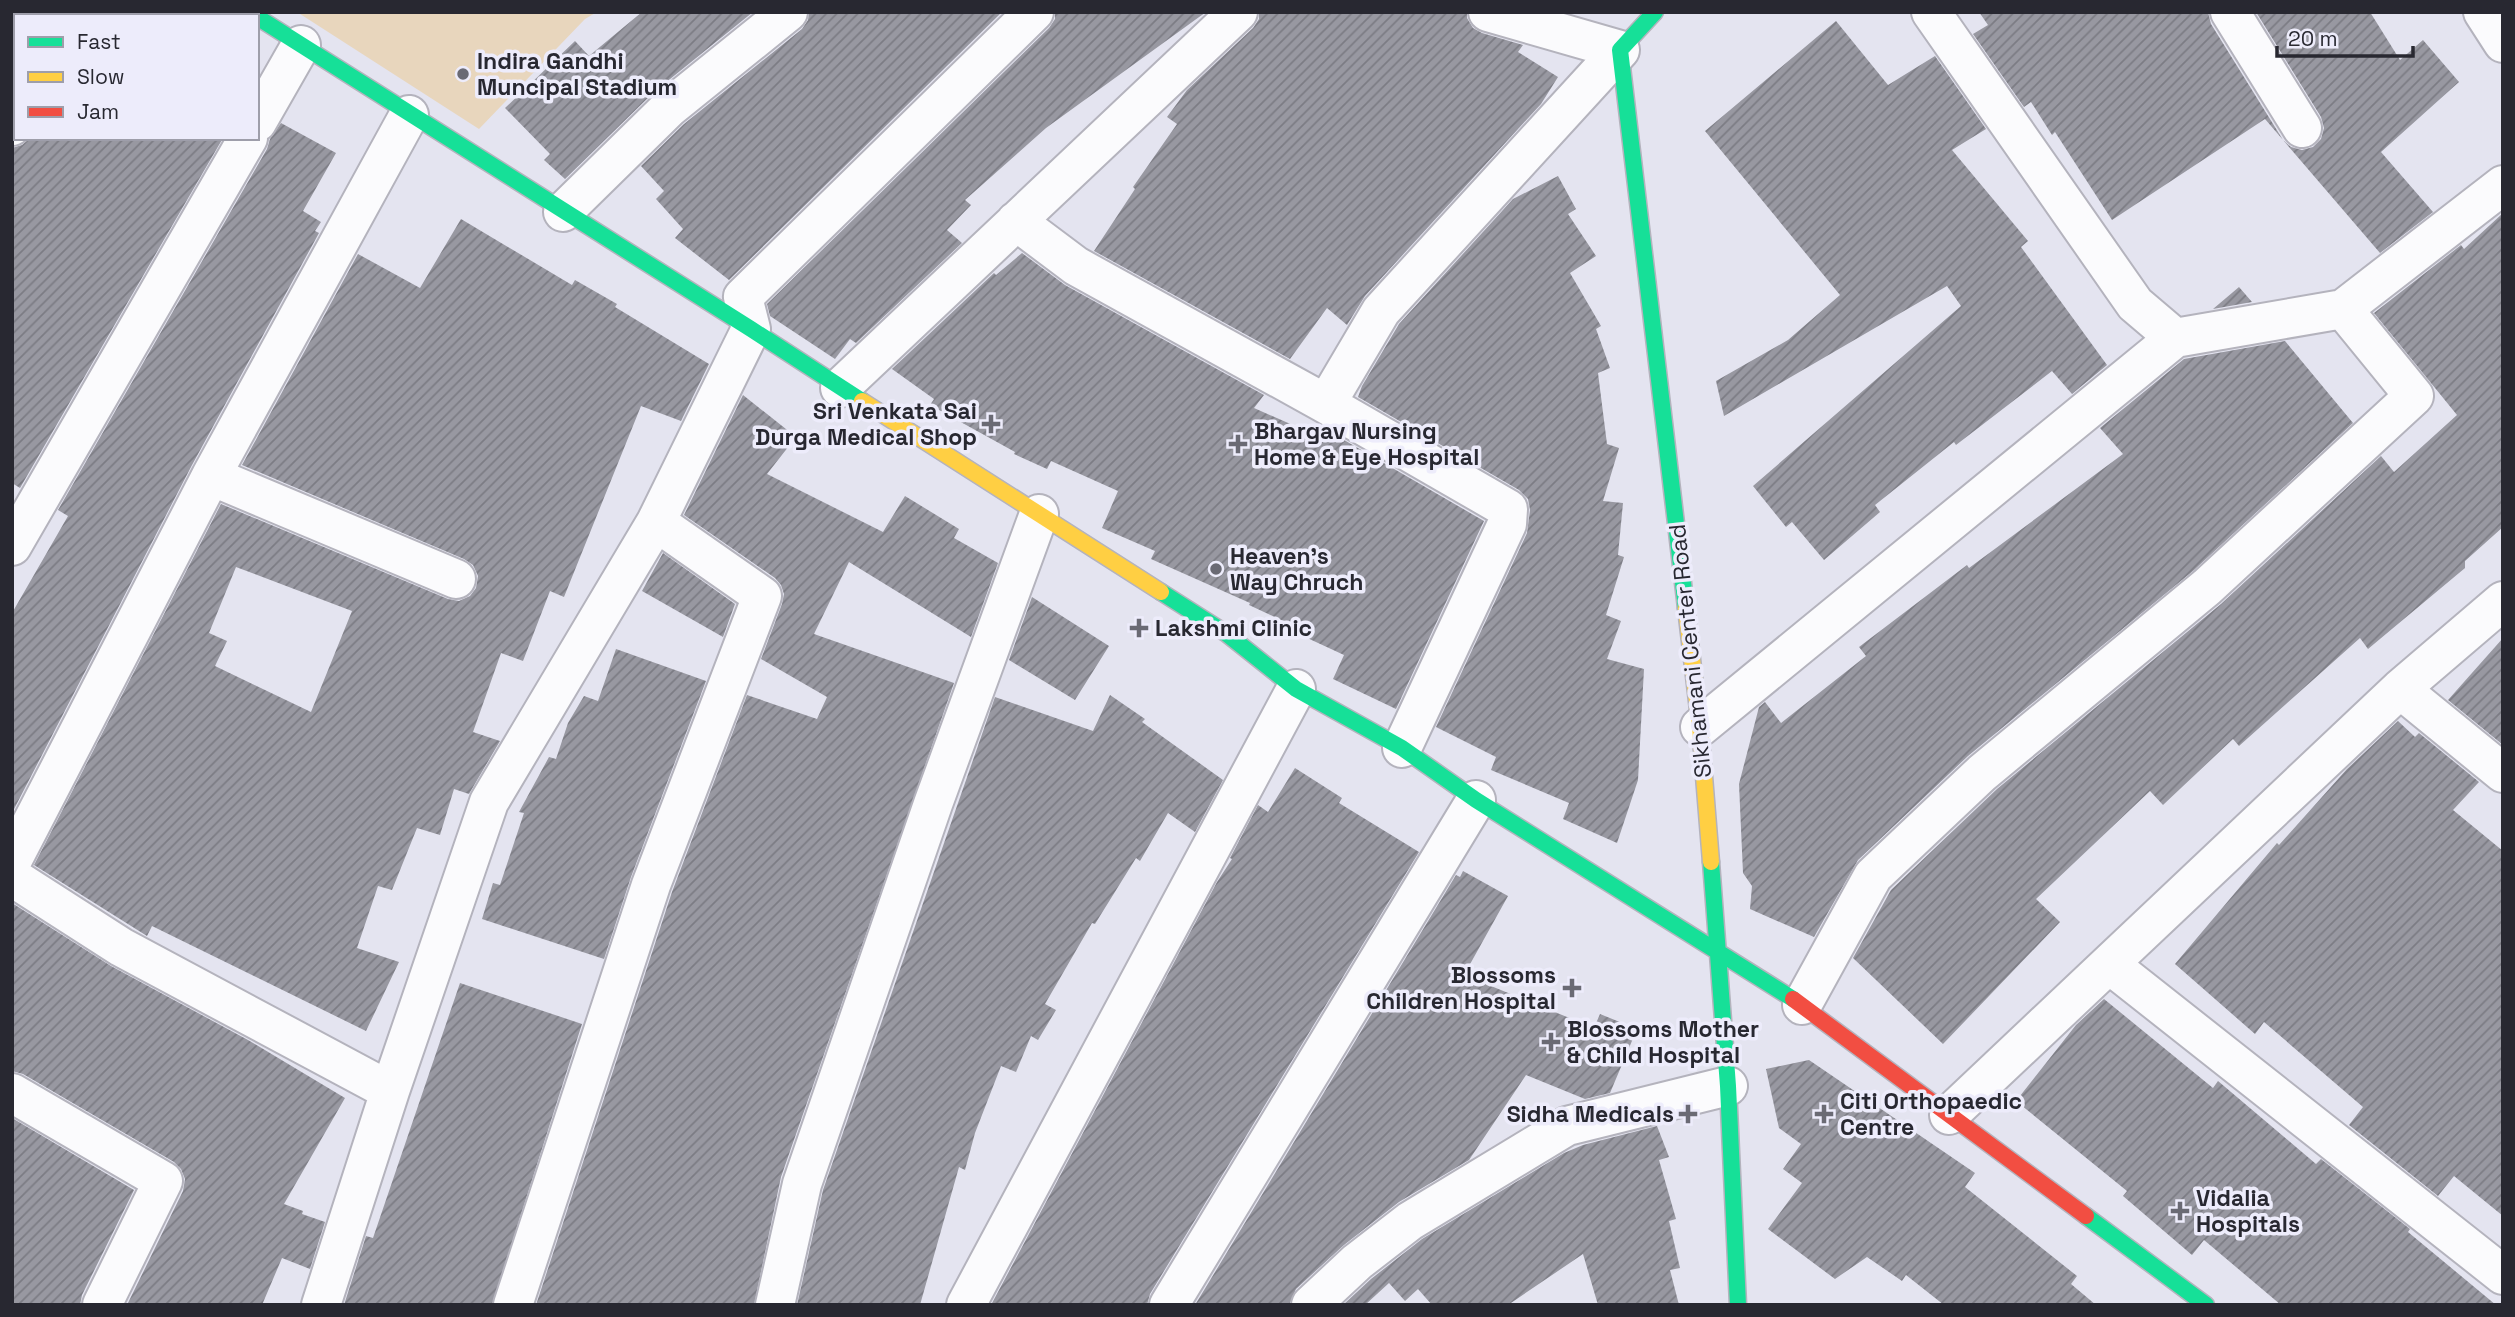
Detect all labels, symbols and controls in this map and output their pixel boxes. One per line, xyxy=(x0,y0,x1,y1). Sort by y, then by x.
legend xyxy=(14,14,259,140)
scale bar xyxy=(2277,14,2414,58)
text: 20 m xyxy=(2288,25,2338,52)
text: Fast xyxy=(77,28,121,55)
place label: Indira Gandhi Muncipal Stadium xyxy=(477,46,677,102)
text: Slow xyxy=(77,63,125,90)
marker: Indira Gandhi Muncipal Stadium xyxy=(455,66,471,82)
text: Jam xyxy=(77,98,119,125)
place label: Sri Venkata Sai Durga Medical Shop xyxy=(755,396,977,452)
marker: Sri Venkata Sai Durga Medical Shop xyxy=(983,416,999,432)
place label: Bhargav Nursing Home & Eye Hospital xyxy=(1254,416,1479,472)
marker: Bhargav Nursing Home & Eye Hospital xyxy=(1228,434,1248,454)
street label: Sikhamani Center Road xyxy=(1662,523,1718,779)
place label: Heaven's Way Chruch xyxy=(1230,541,1363,597)
marker: Heaven's Way Chruch xyxy=(1208,561,1224,577)
place label: Lakshmi Clinic xyxy=(1155,613,1312,643)
marker: Lakshmi Clinic xyxy=(1129,618,1149,638)
place label: Blossoms Children Hospital xyxy=(1366,960,1556,1016)
marker: Blossoms Children Hospital xyxy=(1562,978,1582,998)
place label: Blossoms Mother & Child Hospital xyxy=(1567,1014,1759,1070)
marker: Blossoms Mother & Child Hospital xyxy=(1541,1032,1561,1052)
place label: Citi Orthopaedic Centre xyxy=(1840,1086,2022,1142)
place label: Sidha Medicals xyxy=(1507,1099,1674,1129)
marker: Citi Orthopaedic Centre xyxy=(1814,1104,1834,1124)
marker: Sidha Medicals xyxy=(1680,1106,1696,1122)
place label: Vidalia Hospitals xyxy=(2196,1183,2300,1239)
marker: Vidalia Hospitals xyxy=(2170,1201,2190,1221)

